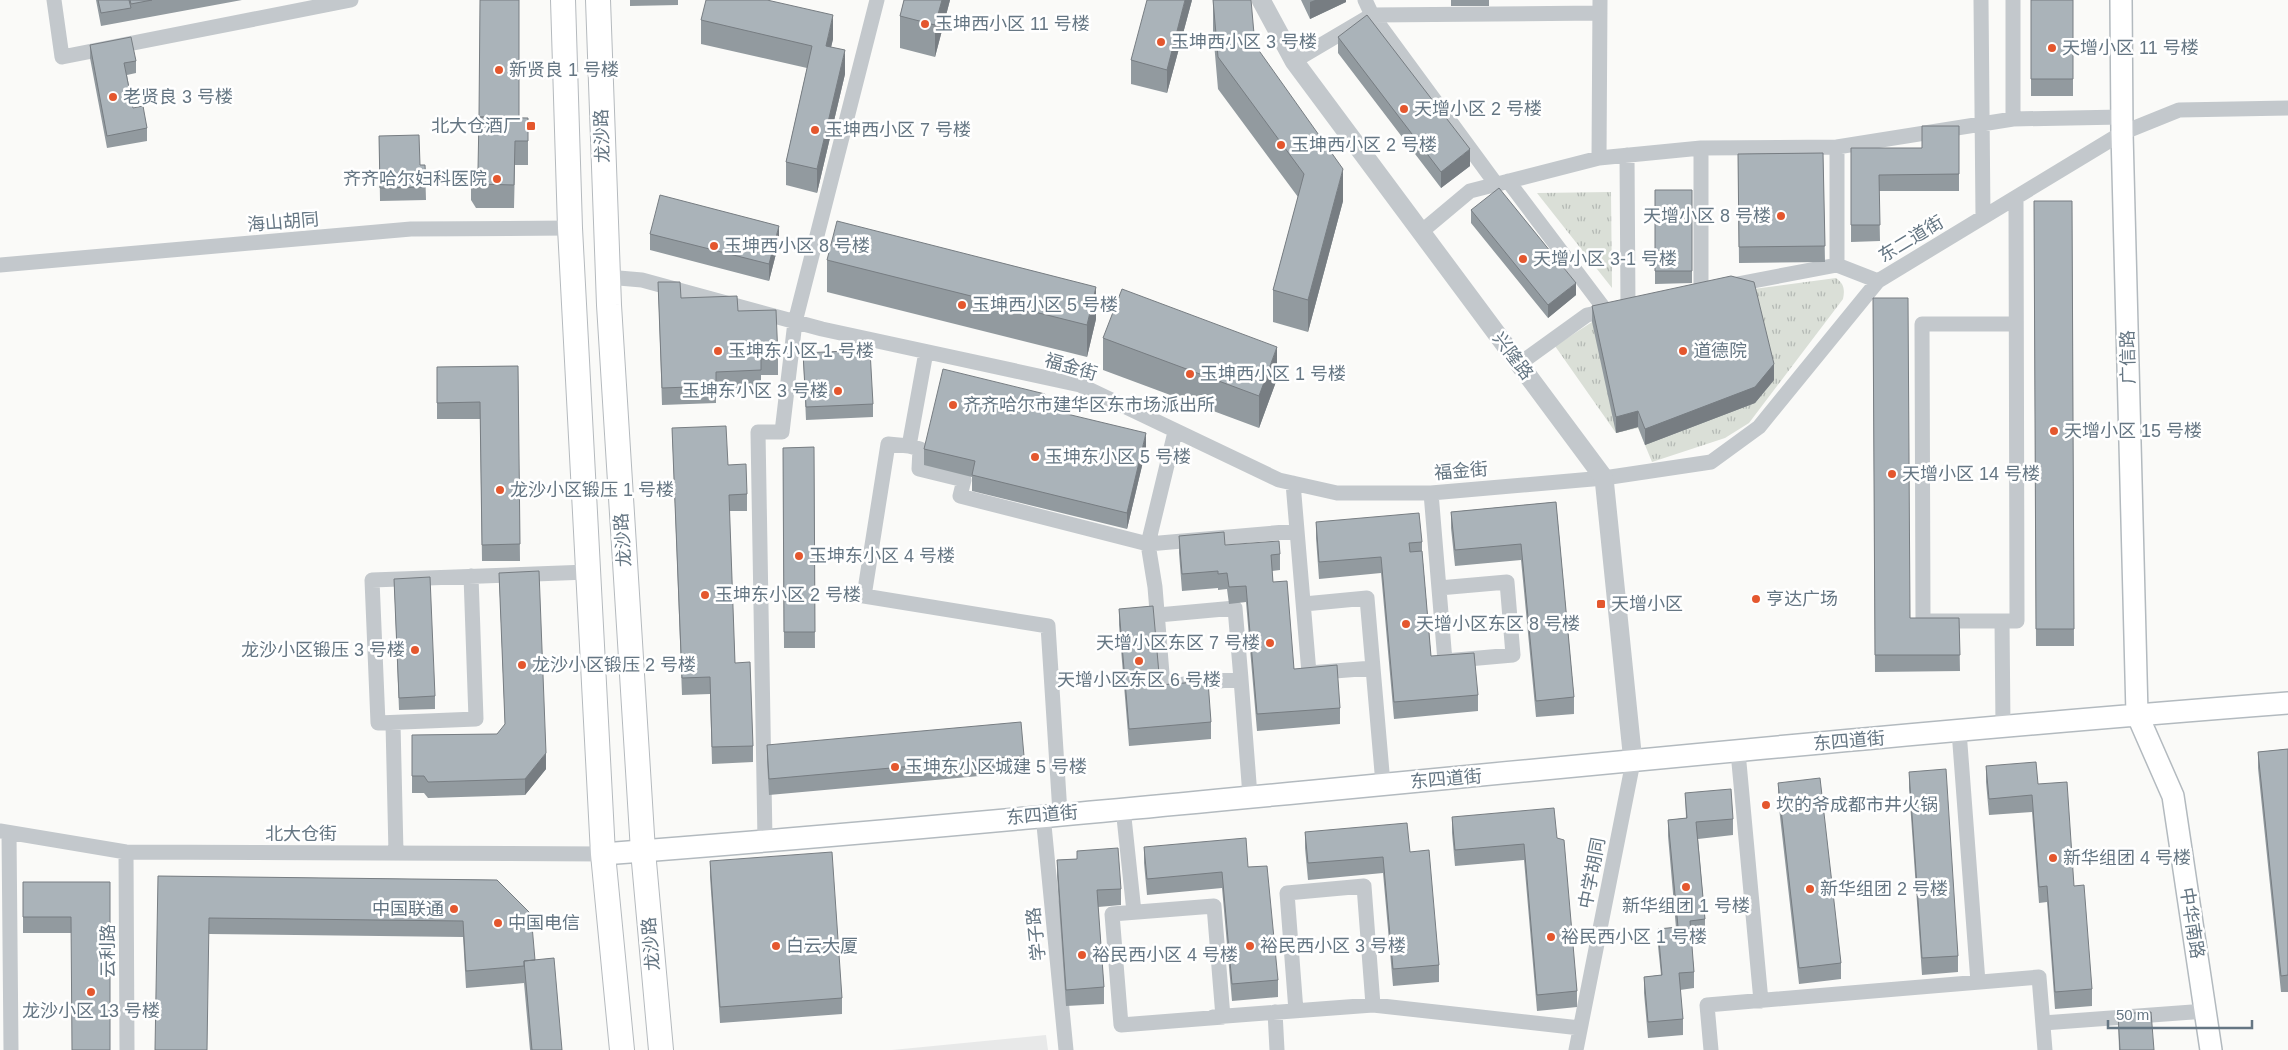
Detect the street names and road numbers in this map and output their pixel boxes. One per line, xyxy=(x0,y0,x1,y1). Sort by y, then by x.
street label: 龙沙路 xyxy=(591,109,613,163)
street label: 海山胡同 xyxy=(246,209,320,235)
street label: 东二道街 xyxy=(1875,212,1947,266)
street label: 兴隆路 xyxy=(1489,328,1537,384)
street label: 广信路 xyxy=(2118,330,2138,384)
street label: 福金街 xyxy=(1042,350,1100,384)
street label: 福金街 xyxy=(1433,459,1489,483)
street label: 龙沙路 xyxy=(611,512,635,568)
street label: 东四道街 xyxy=(1812,728,1886,754)
street label: 东四道街 xyxy=(1409,766,1483,792)
street label: 东四道街 xyxy=(1005,802,1079,828)
street label: 北大仓街 xyxy=(265,824,337,844)
street label: 中学胡同 xyxy=(1575,836,1609,910)
street label: 中华南路 xyxy=(2176,886,2208,960)
street label: 学子路 xyxy=(1023,906,1049,962)
street label: 龙沙路 xyxy=(639,916,663,972)
street label: 云利路 xyxy=(98,924,118,978)

